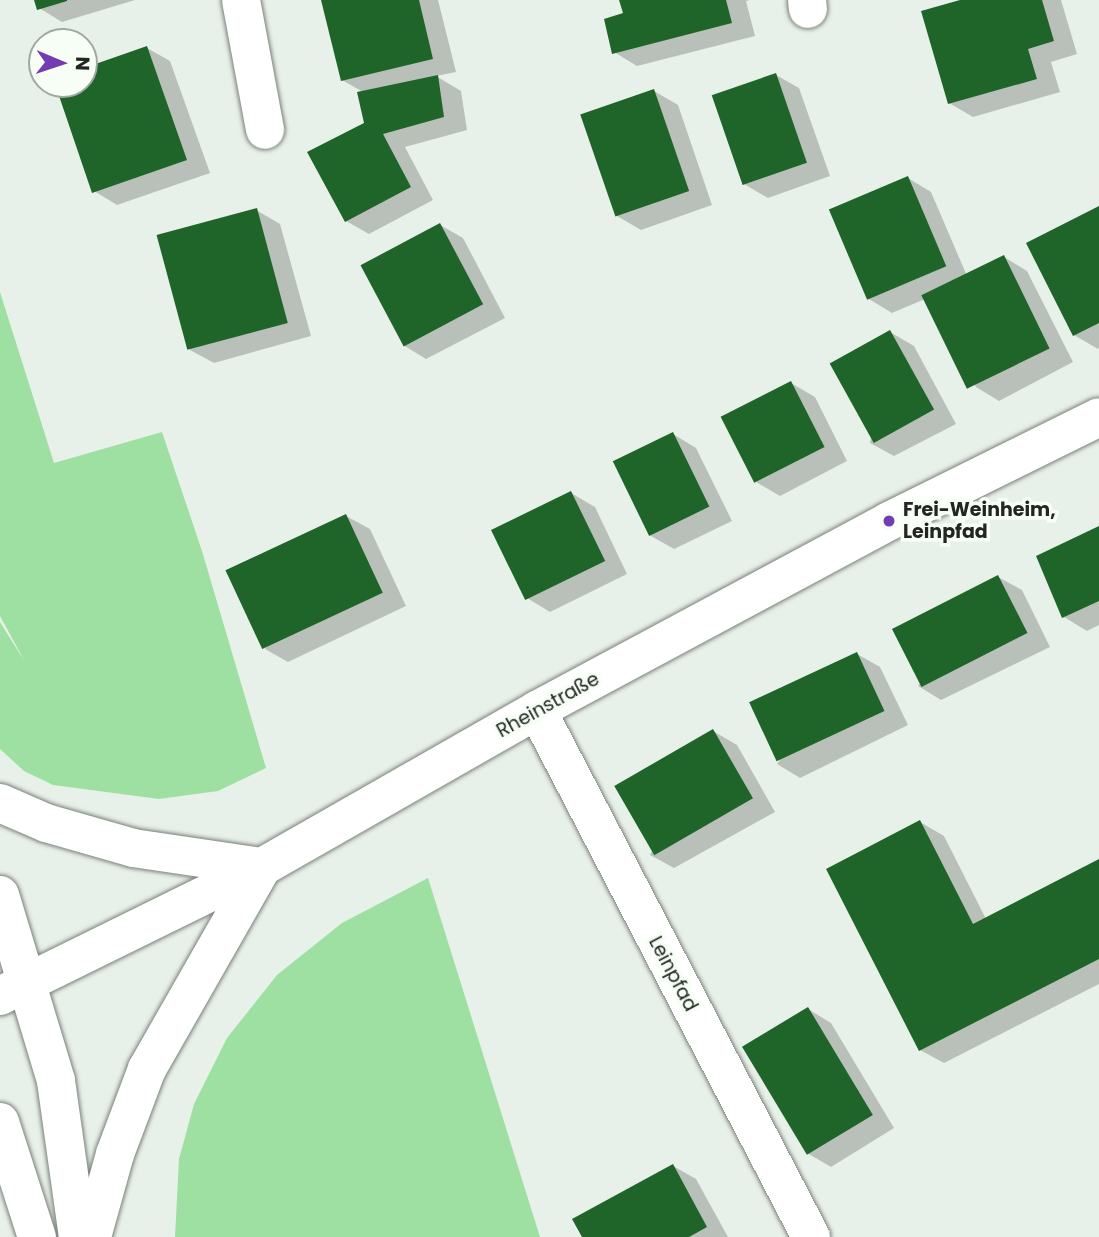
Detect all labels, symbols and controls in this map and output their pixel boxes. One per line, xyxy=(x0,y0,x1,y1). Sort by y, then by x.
north arrow xyxy=(28,28,98,98)
text: N xyxy=(69,56,96,71)
place label: Frei-Weinheim, Leinpfad xyxy=(903,499,1056,543)
marker: Frei-Weinheim, Leinpfad xyxy=(881,513,897,529)
street label: Rheinstraße xyxy=(493,667,603,743)
street label: Leinpfad xyxy=(644,933,702,1015)

